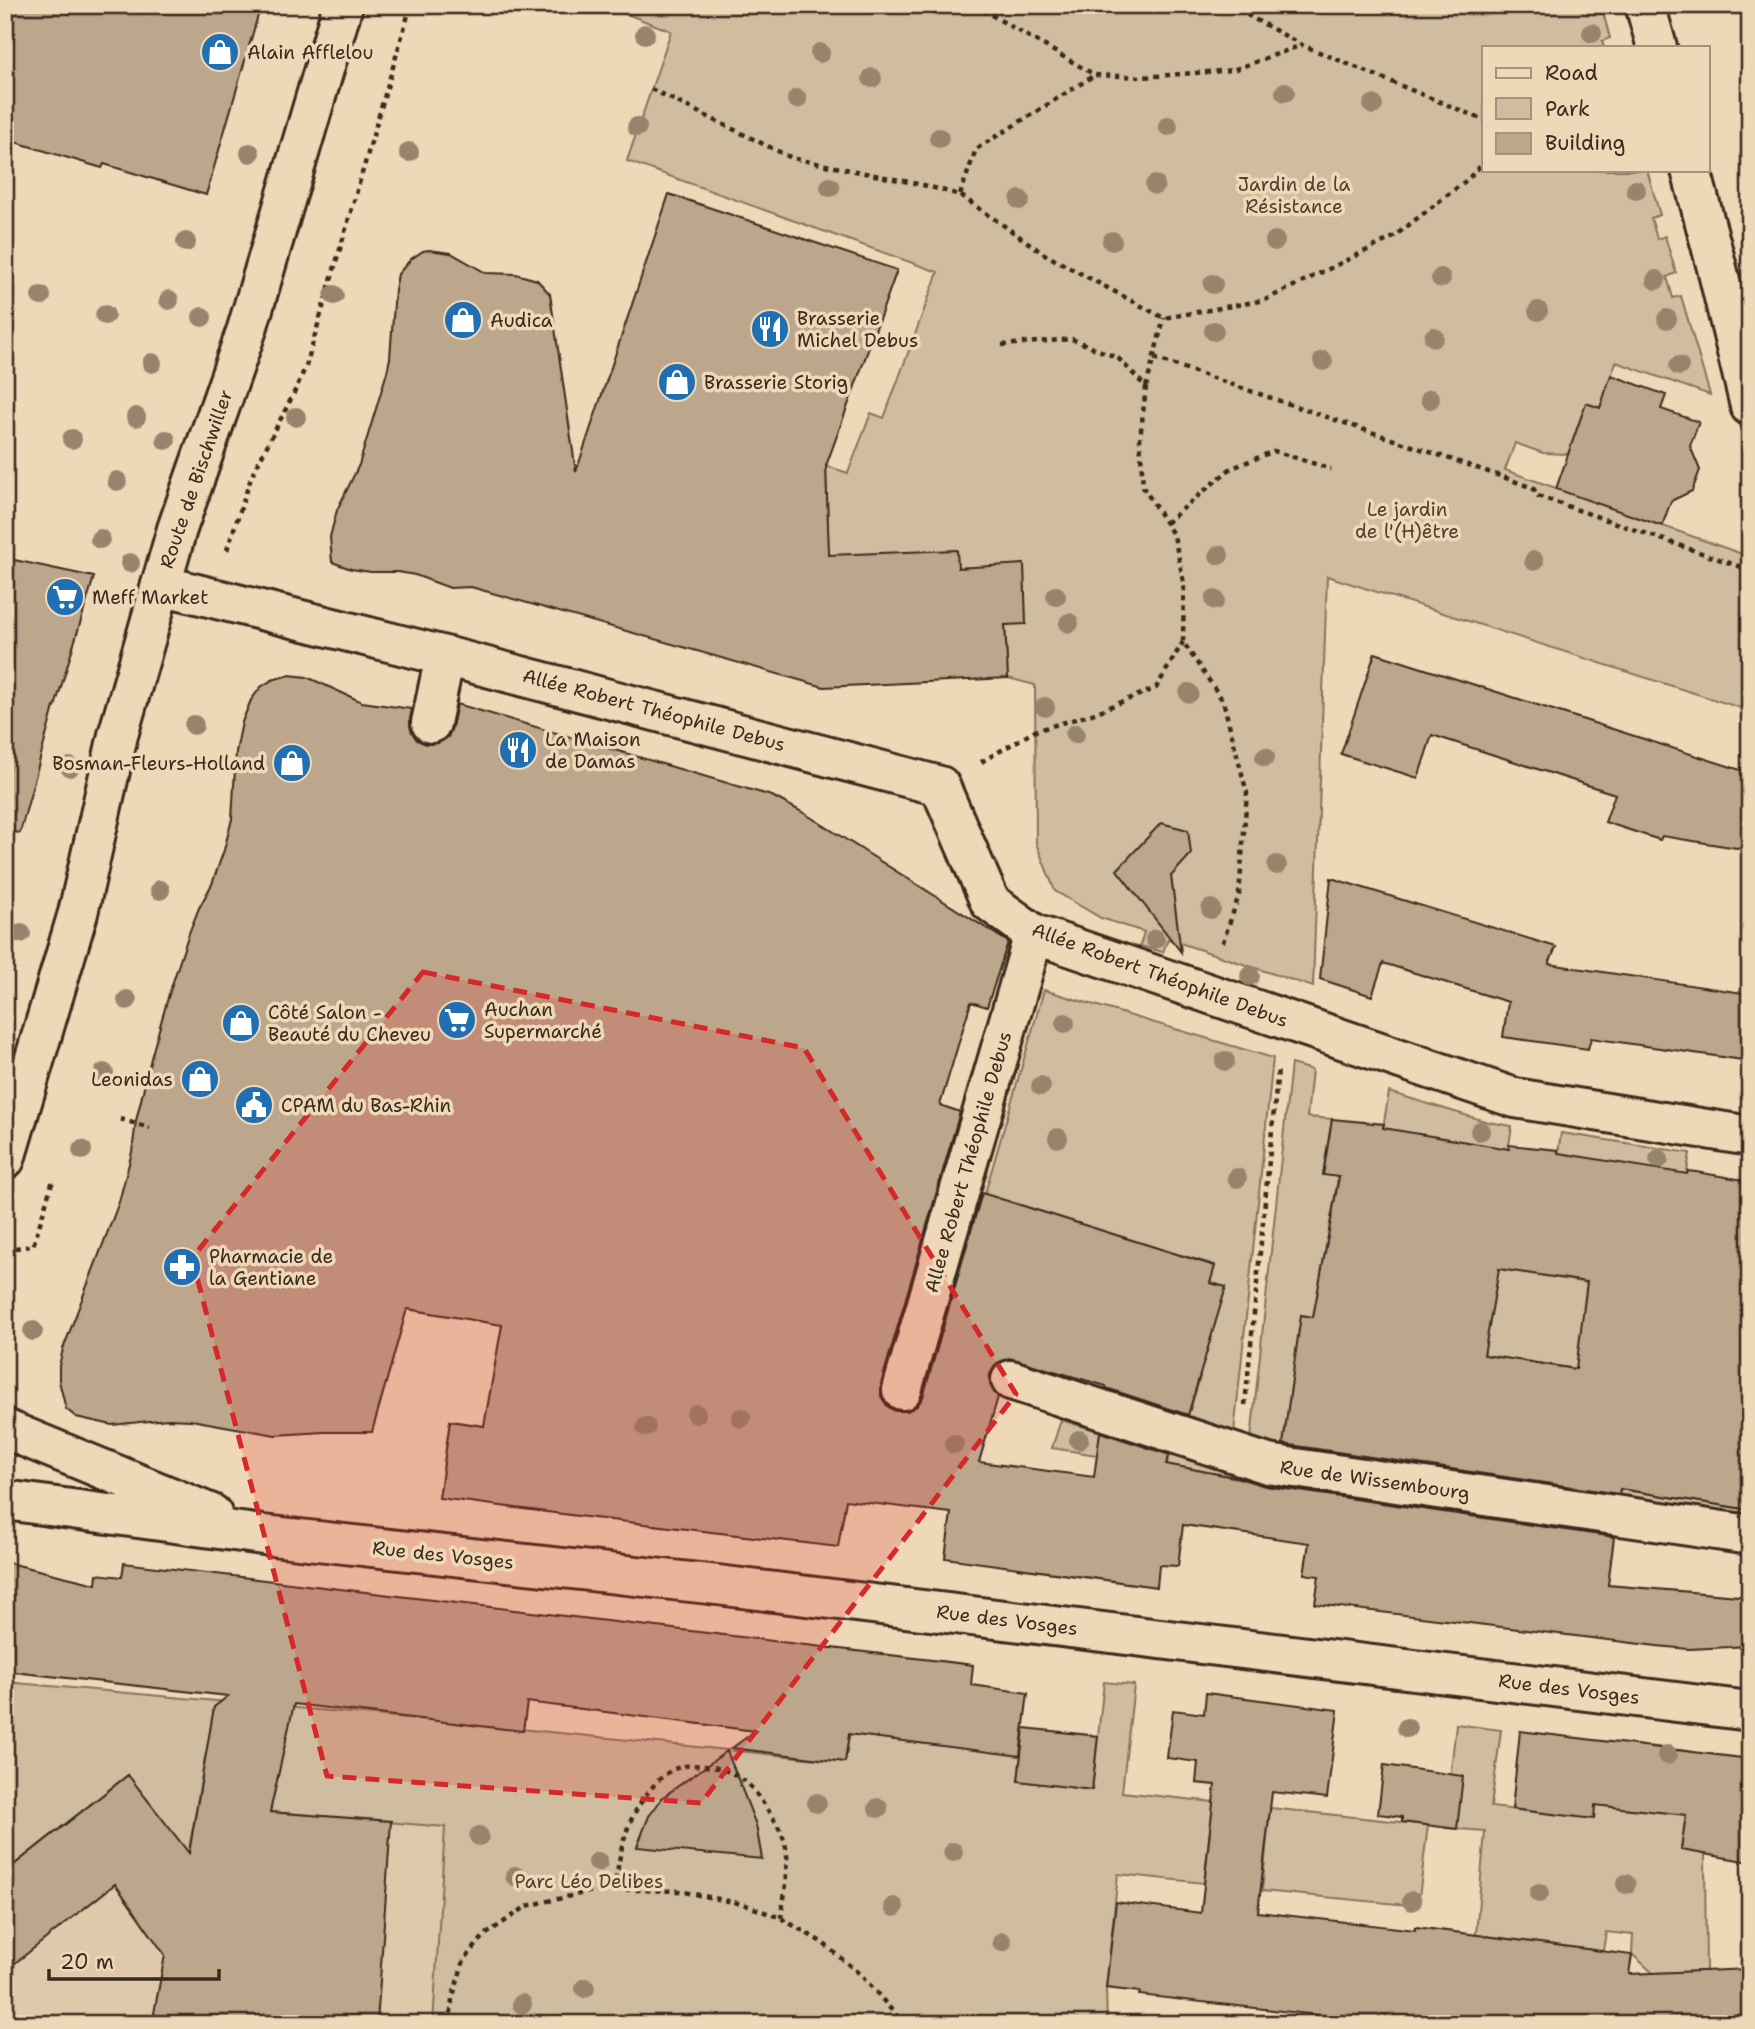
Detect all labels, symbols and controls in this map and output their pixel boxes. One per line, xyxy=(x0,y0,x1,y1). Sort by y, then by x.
shop icon: Alain Afflelou xyxy=(199,31,241,73)
place label: Alain Afflelou xyxy=(247,40,373,65)
legend xyxy=(1482,46,1710,172)
text: Road xyxy=(1545,59,1598,87)
text: Park xyxy=(1545,95,1590,123)
text: Building xyxy=(1545,129,1625,157)
park label: Jardin de la Résistance xyxy=(1238,172,1351,219)
shop icon: Audica xyxy=(442,299,484,341)
place label: Brasserie Michel Debus xyxy=(797,306,918,353)
place label: Audica xyxy=(490,308,553,333)
restaurant icon: Brasserie Michel Debus xyxy=(749,308,791,350)
shop icon: Brasserie Storig xyxy=(656,361,698,403)
place label: Brasserie Storig xyxy=(704,370,848,395)
street label: Route de Bischwiller xyxy=(154,386,238,572)
park label: Le jardin de l'(H)être xyxy=(1355,497,1459,544)
supermarket icon: Meff Market xyxy=(44,576,86,618)
place label: Meff Market xyxy=(92,585,208,610)
street label: Allée Robert Théophile Debus xyxy=(520,663,788,757)
place label: La Maison de Damas xyxy=(545,727,641,774)
restaurant icon: La Maison de Damas xyxy=(497,729,539,771)
shop icon: Bosman-Fleurs-Holland xyxy=(271,742,313,784)
place label: Bosman-Fleurs-Holland xyxy=(52,751,265,776)
street label: Allée Robert Théophile Debus xyxy=(1028,917,1292,1033)
place label: Auchan Supermarché xyxy=(484,997,602,1044)
supermarket icon: Auchan Supermarché xyxy=(436,999,478,1041)
place label: Côté Salon - Beauté du Cheveu xyxy=(268,1000,431,1047)
shop icon: Côté Salon - Beauté du Cheveu xyxy=(220,1002,262,1044)
street label: Allee Robert Théophile Debus xyxy=(919,1028,1017,1296)
shop icon: Leonidas xyxy=(179,1058,221,1100)
place label: Leonidas xyxy=(91,1067,173,1092)
public building icon: CPAM du Bas-Rhin xyxy=(233,1084,275,1126)
place label: CPAM du Bas-Rhin xyxy=(281,1093,451,1118)
place label: Pharmacie de la Gentiane xyxy=(209,1244,333,1291)
pharmacy icon: Pharmacie de la Gentiane xyxy=(161,1246,203,1288)
street label: Rue de Wissembourg xyxy=(1279,1454,1471,1506)
street label: Rue des Vosges xyxy=(371,1535,515,1575)
street label: Rue des Vosges xyxy=(935,1599,1079,1641)
street label: Rue des Vosges xyxy=(1497,1668,1641,1710)
park label: Parc Léo Delibes xyxy=(515,1869,663,1894)
scale bar xyxy=(49,1938,219,1982)
text: 20 m xyxy=(60,1948,114,1976)

